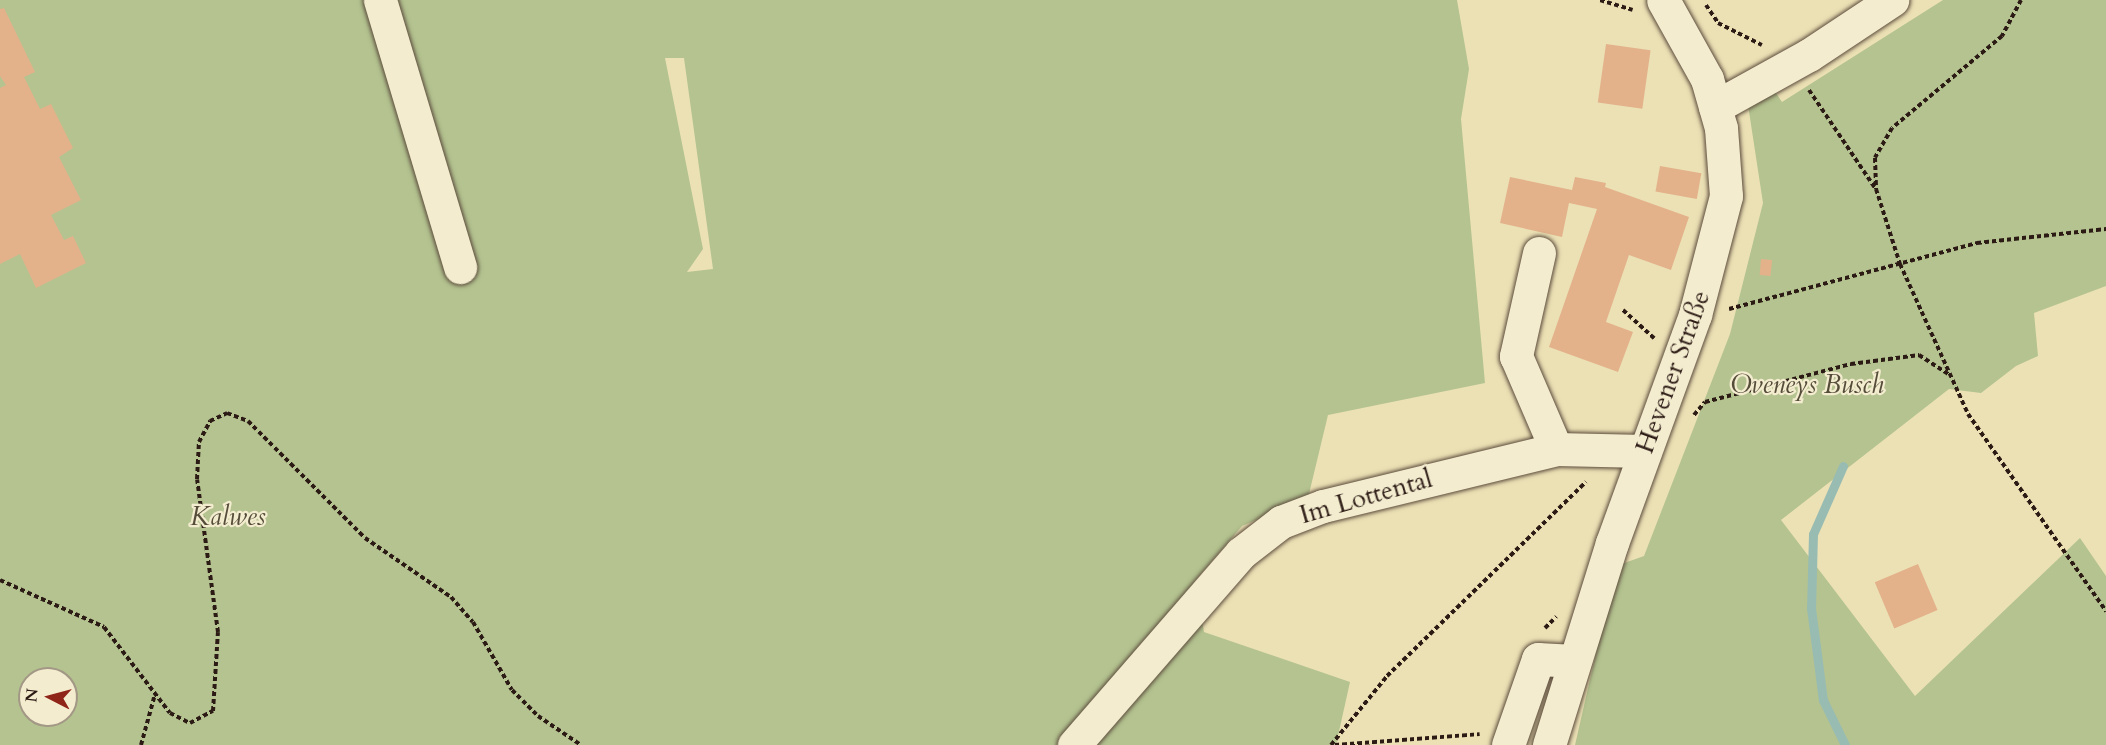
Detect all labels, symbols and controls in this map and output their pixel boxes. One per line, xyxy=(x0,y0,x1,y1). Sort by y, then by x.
street label: Hevener Straße xyxy=(1629,286,1717,458)
park label: Oveneys Busch xyxy=(1730,369,1884,401)
street label: Im Lottental xyxy=(1296,463,1436,531)
park label: Kalwes xyxy=(190,501,266,533)
north arrow xyxy=(18,667,78,727)
text: N xyxy=(20,687,44,703)

